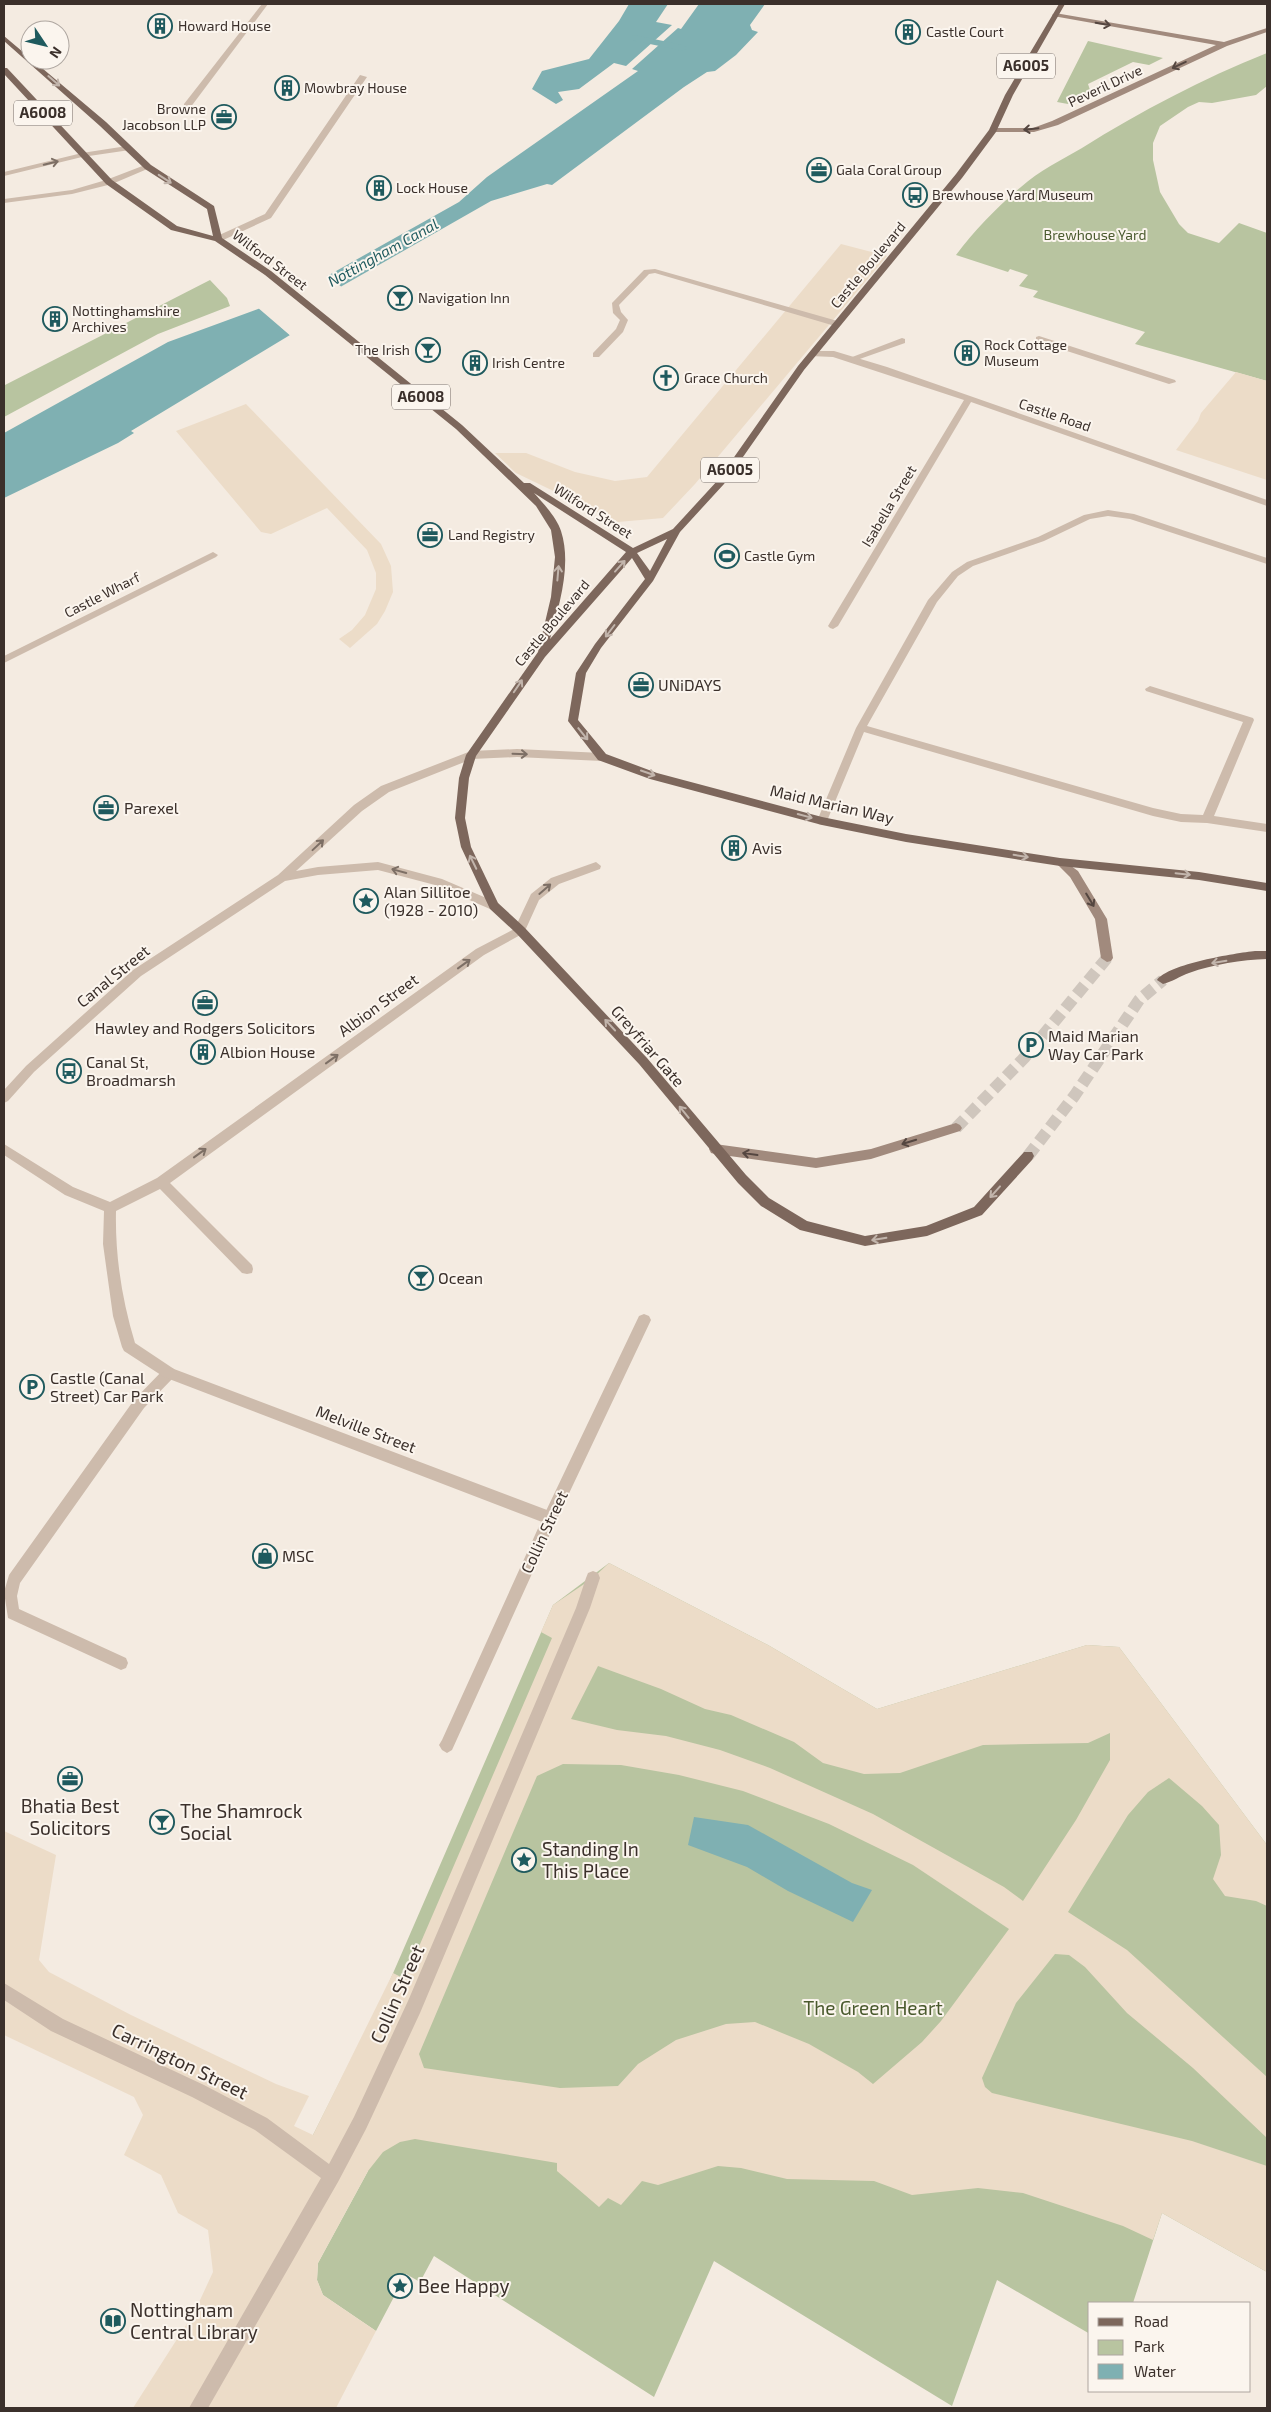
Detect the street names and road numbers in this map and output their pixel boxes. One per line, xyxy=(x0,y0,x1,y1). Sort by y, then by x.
road number: A6005 xyxy=(997,54,1055,78)
street label: Peveril Drive xyxy=(1065,61,1145,110)
road number: A6008 xyxy=(14,100,72,126)
street label: Castle Boulevard xyxy=(826,218,909,311)
street label: Wilford Street xyxy=(229,226,311,293)
road number: A6008 xyxy=(392,384,450,410)
street label: Castle Road xyxy=(1017,394,1093,435)
road number: A6005 xyxy=(701,458,759,482)
street label: Isabella Street xyxy=(858,462,920,550)
street label: Wilford Street xyxy=(551,480,636,542)
street label: Castle Wharf xyxy=(61,568,143,621)
street label: Castle Boulevard xyxy=(510,576,593,669)
street label: Maid Marian Way xyxy=(768,780,896,827)
street label: Canal Street xyxy=(72,940,153,1011)
street label: Albion Street xyxy=(334,969,421,1040)
street label: Greyfriar Gate xyxy=(608,1001,689,1090)
street label: Melville Street xyxy=(313,1401,419,1456)
street label: Collin Street xyxy=(516,1487,571,1576)
street label: Collin Street xyxy=(365,1941,429,2047)
street label: Carrington Street xyxy=(108,2018,252,2104)

